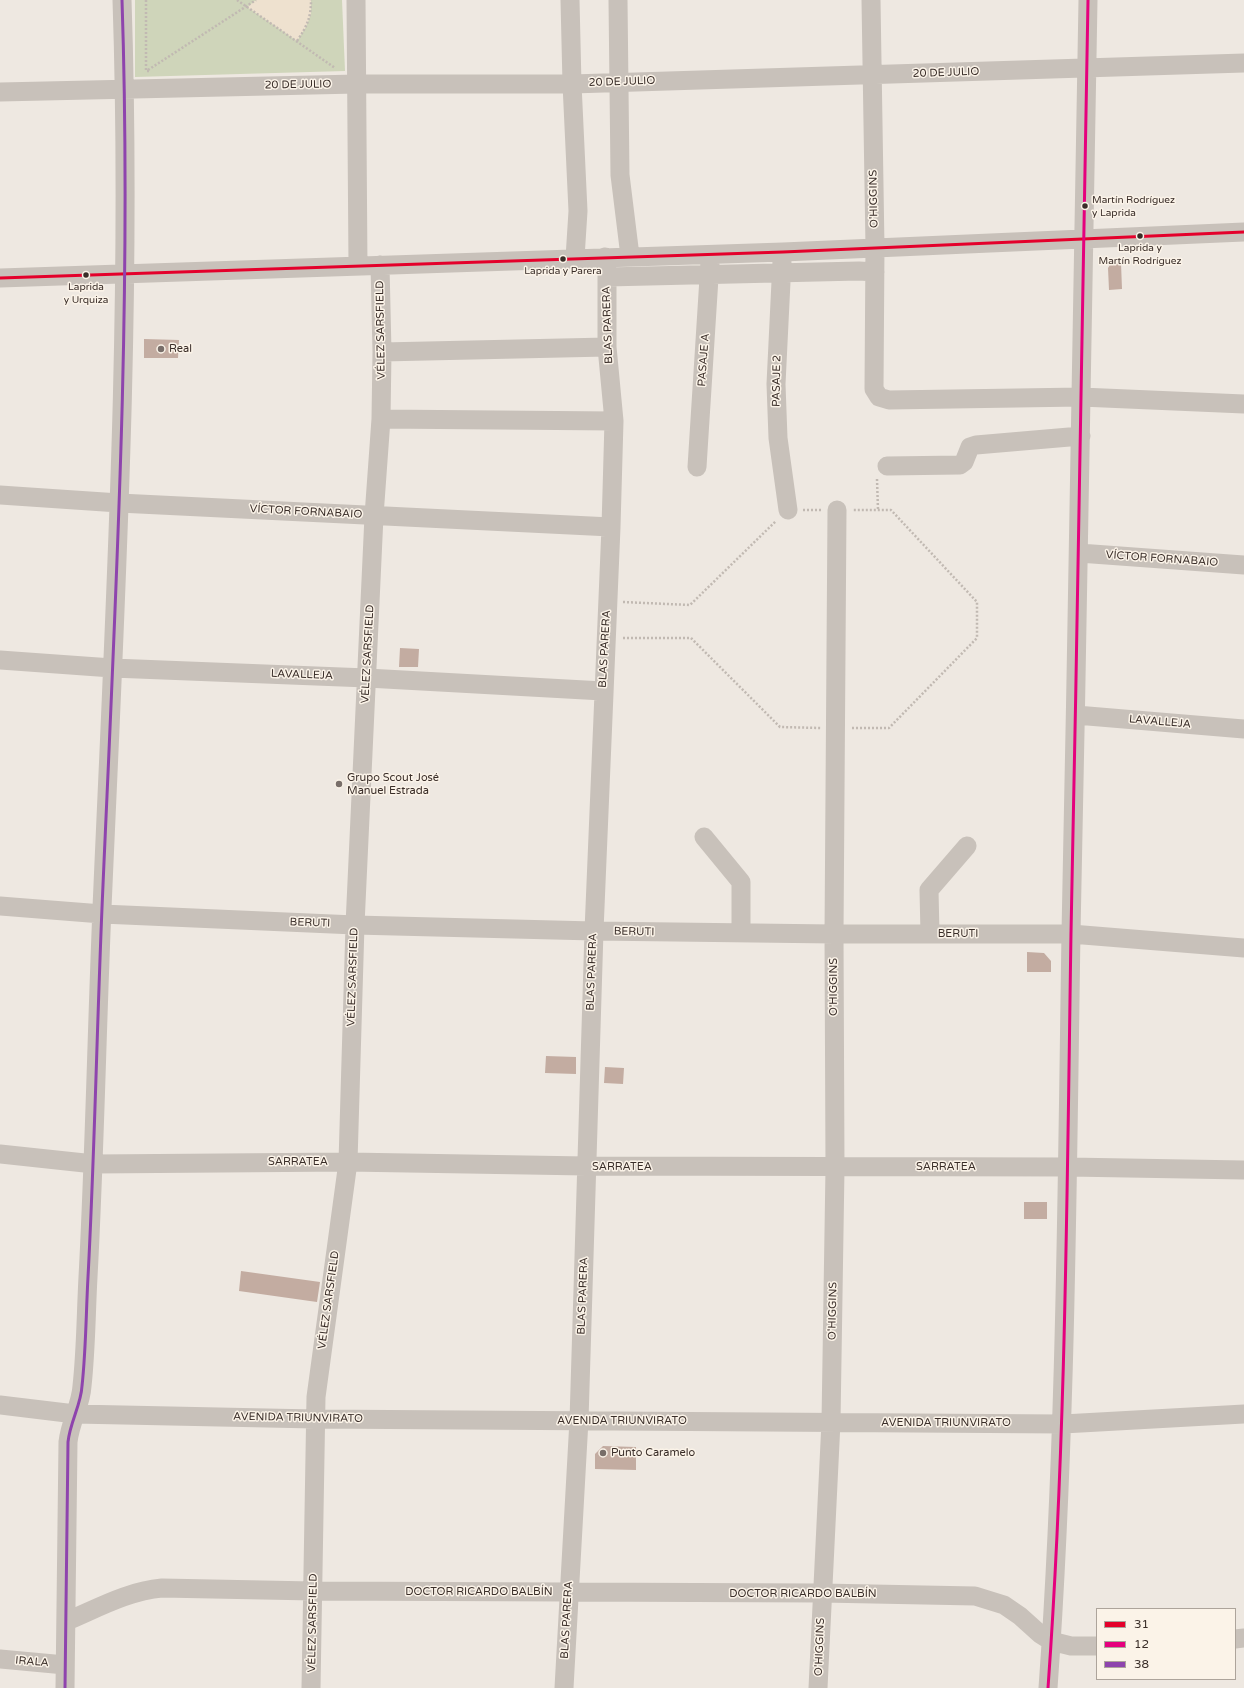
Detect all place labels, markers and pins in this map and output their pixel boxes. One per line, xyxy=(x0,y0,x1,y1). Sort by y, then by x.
place label: Martín Rodríguez y Laprida xyxy=(1092,194,1175,218)
marker: Martín Rodríguez y Laprida xyxy=(1080,201,1090,211)
marker: Laprida y Martín Rodríguez xyxy=(1135,231,1145,241)
place label: Laprida y Martín Rodríguez xyxy=(1099,242,1181,266)
marker: Laprida y Parera xyxy=(558,254,568,264)
place label: Laprida y Parera xyxy=(524,265,602,277)
marker: Laprida y Urquiza xyxy=(81,270,91,280)
place label: Laprida y Urquiza xyxy=(64,281,108,304)
place label: Real xyxy=(169,342,192,356)
marker: Real xyxy=(156,344,166,354)
place label: Grupo Scout José Manuel Estrada xyxy=(347,771,439,797)
marker: Grupo Scout José Manuel Estrada xyxy=(334,779,344,789)
place label: Punto Caramelo xyxy=(611,1446,695,1460)
marker: Punto Caramelo xyxy=(598,1448,608,1458)

